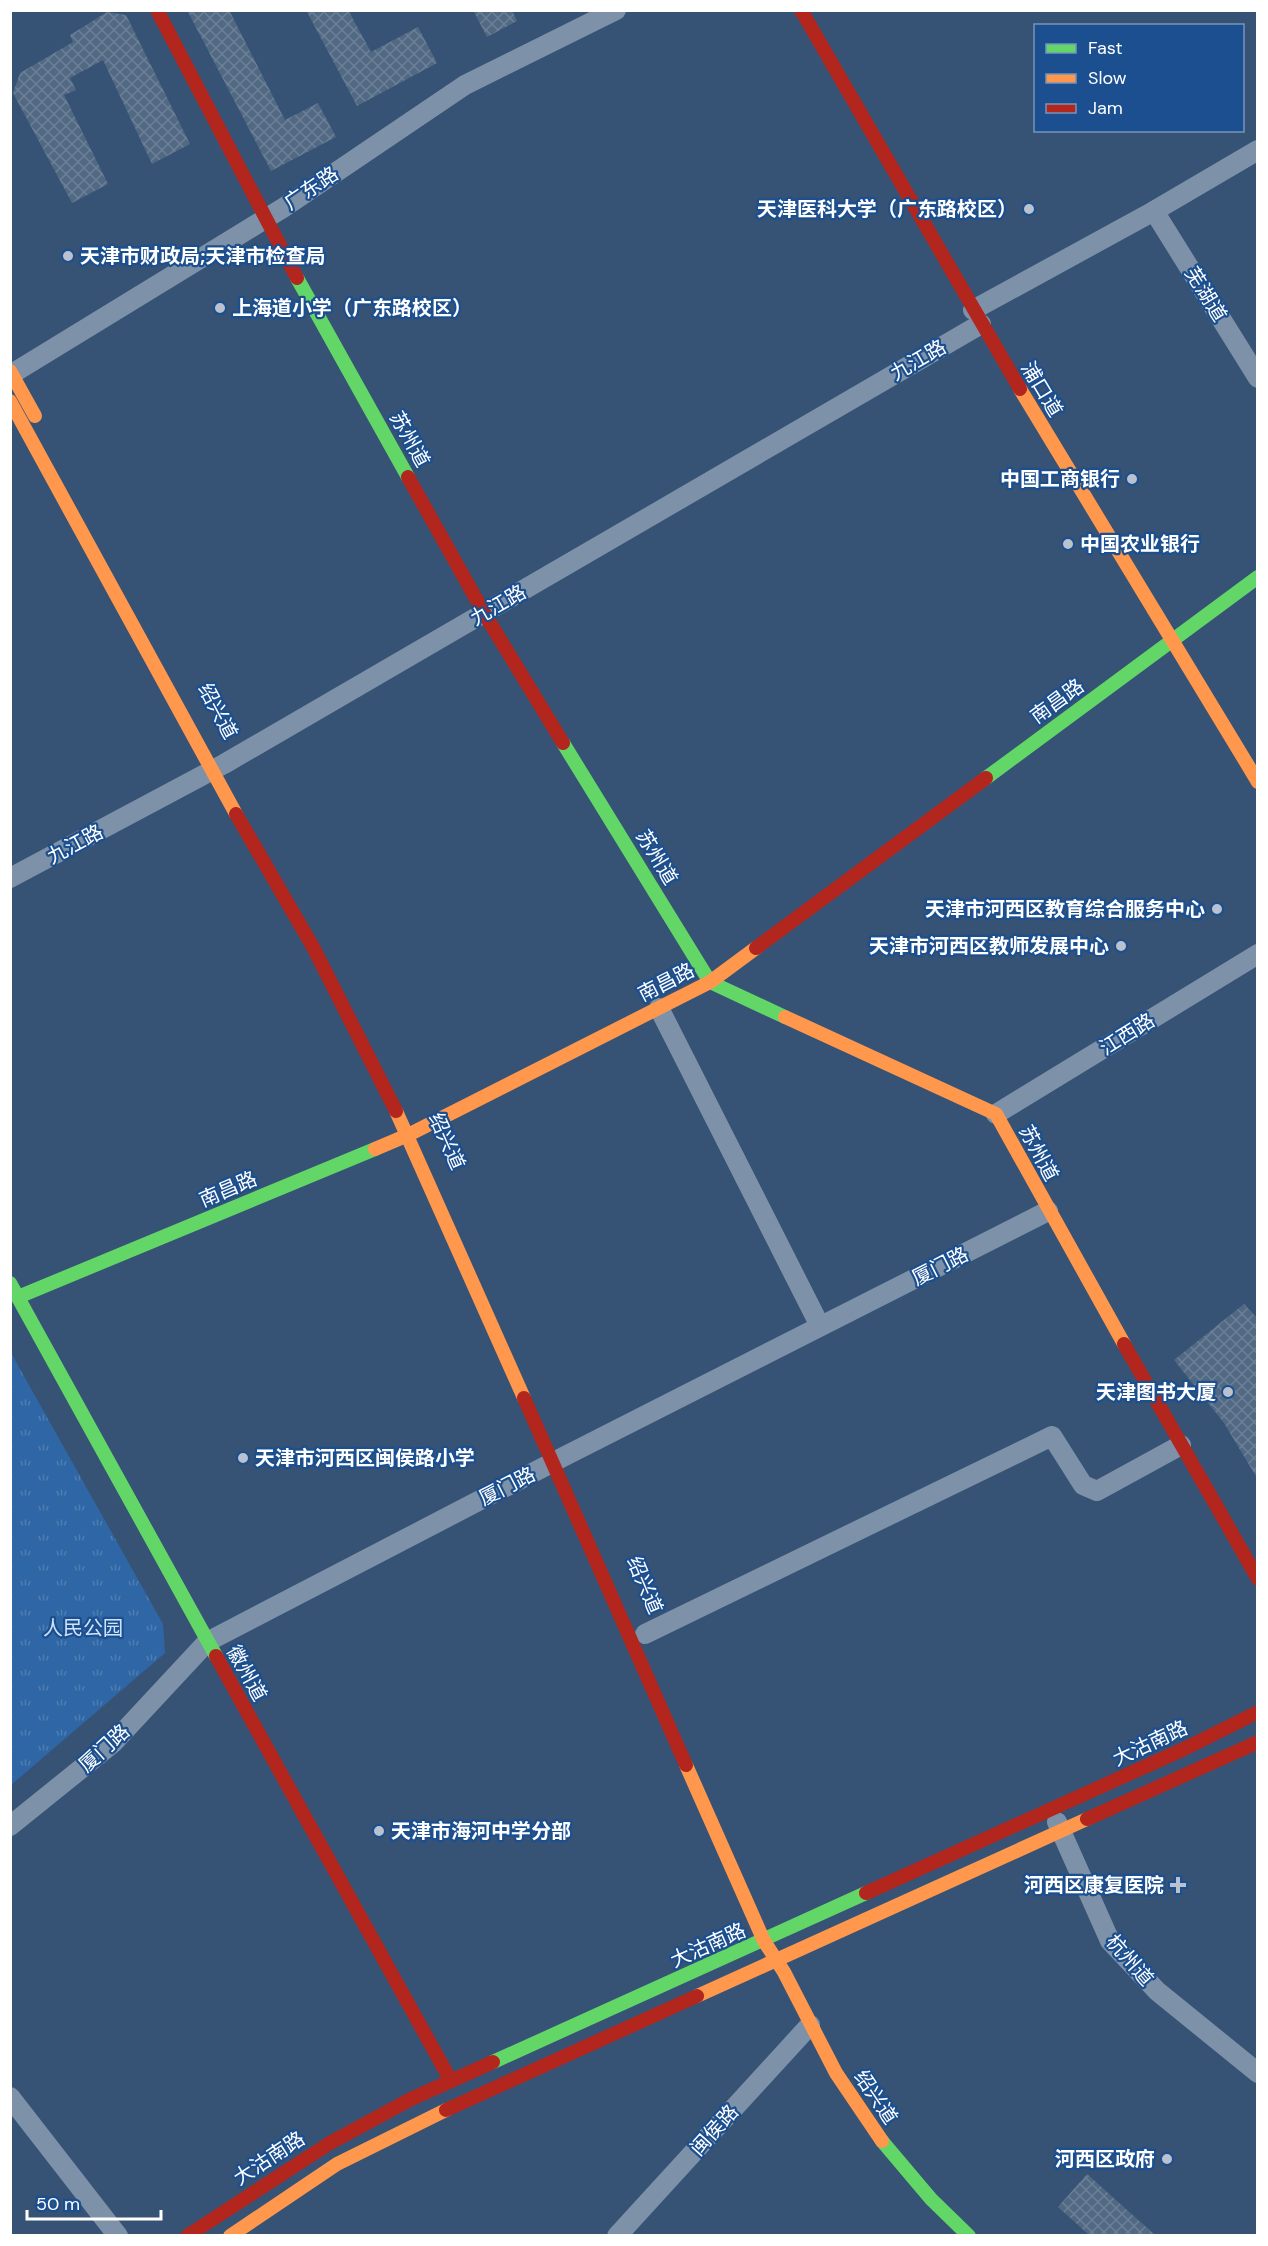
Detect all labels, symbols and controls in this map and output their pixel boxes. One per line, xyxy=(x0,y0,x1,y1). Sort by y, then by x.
legend xyxy=(1034,24,1244,132)
text: Fast xyxy=(1088,36,1123,60)
text: Slow xyxy=(1088,66,1127,90)
text: Jam xyxy=(1088,96,1123,120)
street label: 广东路 xyxy=(279,160,343,216)
place label: 天津医科大学（广东路校区） xyxy=(757,196,1017,222)
marker: 天津医科大学（广东路校区） xyxy=(1022,202,1036,216)
place label: 天津市财政局;天津市检查局 xyxy=(80,243,326,269)
marker: 天津市财政局;天津市检查局 xyxy=(61,249,75,263)
street label: 芜湖道 xyxy=(1179,262,1233,326)
place label: 上海道小学（广东路校区） xyxy=(232,295,472,321)
marker: 上海道小学（广东路校区） xyxy=(213,301,227,315)
street label: 九江路 xyxy=(886,334,950,386)
street label: 浦口道 xyxy=(1015,357,1069,421)
street label: 苏州道 xyxy=(384,406,436,472)
place label: 中国工商银行 xyxy=(1000,466,1120,492)
marker: 中国工商银行 xyxy=(1125,472,1139,486)
place label: 中国农业银行 xyxy=(1080,531,1200,557)
marker: 中国农业银行 xyxy=(1061,537,1075,551)
street label: 九江路 xyxy=(466,579,530,631)
street label: 南昌路 xyxy=(1025,673,1089,729)
street label: 绍兴道 xyxy=(192,678,244,744)
street label: 九江路 xyxy=(42,818,108,870)
street label: 苏州道 xyxy=(630,825,684,889)
place label: 天津市河西区教育综合服务中心 xyxy=(925,896,1205,922)
marker: 天津市河西区教育综合服务中心 xyxy=(1210,902,1224,916)
place label: 天津市河西区教师发展中心 xyxy=(869,933,1109,959)
marker: 天津市河西区教师发展中心 xyxy=(1114,939,1128,953)
street label: 南昌路 xyxy=(633,957,699,1007)
street label: 江西路 xyxy=(1095,1007,1159,1061)
street label: 绍兴道 xyxy=(423,1108,471,1174)
street label: 苏州道 xyxy=(1013,1120,1065,1186)
street label: 南昌路 xyxy=(195,1165,261,1213)
street label: 厦门路 xyxy=(907,1241,973,1291)
place label: 天津图书大厦 xyxy=(1096,1379,1216,1405)
marker: 天津图书大厦 xyxy=(1221,1385,1235,1399)
place label: 天津市河西区闽侯路小学 xyxy=(255,1445,475,1471)
marker: 天津市河西区闽侯路小学 xyxy=(236,1451,250,1465)
street label: 厦门路 xyxy=(474,1461,540,1511)
street label: 绍兴道 xyxy=(621,1552,669,1618)
park label: 人民公园 xyxy=(43,1615,123,1641)
street label: 徽州道 xyxy=(221,1640,273,1706)
street label: 大沽南路 xyxy=(1108,1714,1192,1772)
street label: 厦门路 xyxy=(73,1718,135,1778)
place label: 天津市海河中学分部 xyxy=(391,1818,571,1844)
marker: 天津市海河中学分部 xyxy=(372,1824,386,1838)
place label: 河西区康复医院 xyxy=(1024,1872,1164,1898)
marker: 河西区康复医院 xyxy=(1169,1876,1187,1894)
street label: 大沽南路 xyxy=(666,1917,750,1973)
street label: 杭州道 xyxy=(1101,1929,1159,1991)
street label: 绍兴道 xyxy=(848,2065,904,2129)
street label: 闽侯路 xyxy=(684,2099,744,2161)
street label: 大沽南路 xyxy=(228,2125,310,2191)
place label: 河西区政府 xyxy=(1055,2146,1155,2172)
marker: 河西区政府 xyxy=(1160,2152,1174,2166)
scale bar xyxy=(27,2183,160,2221)
text: 50 m xyxy=(36,2192,80,2216)

